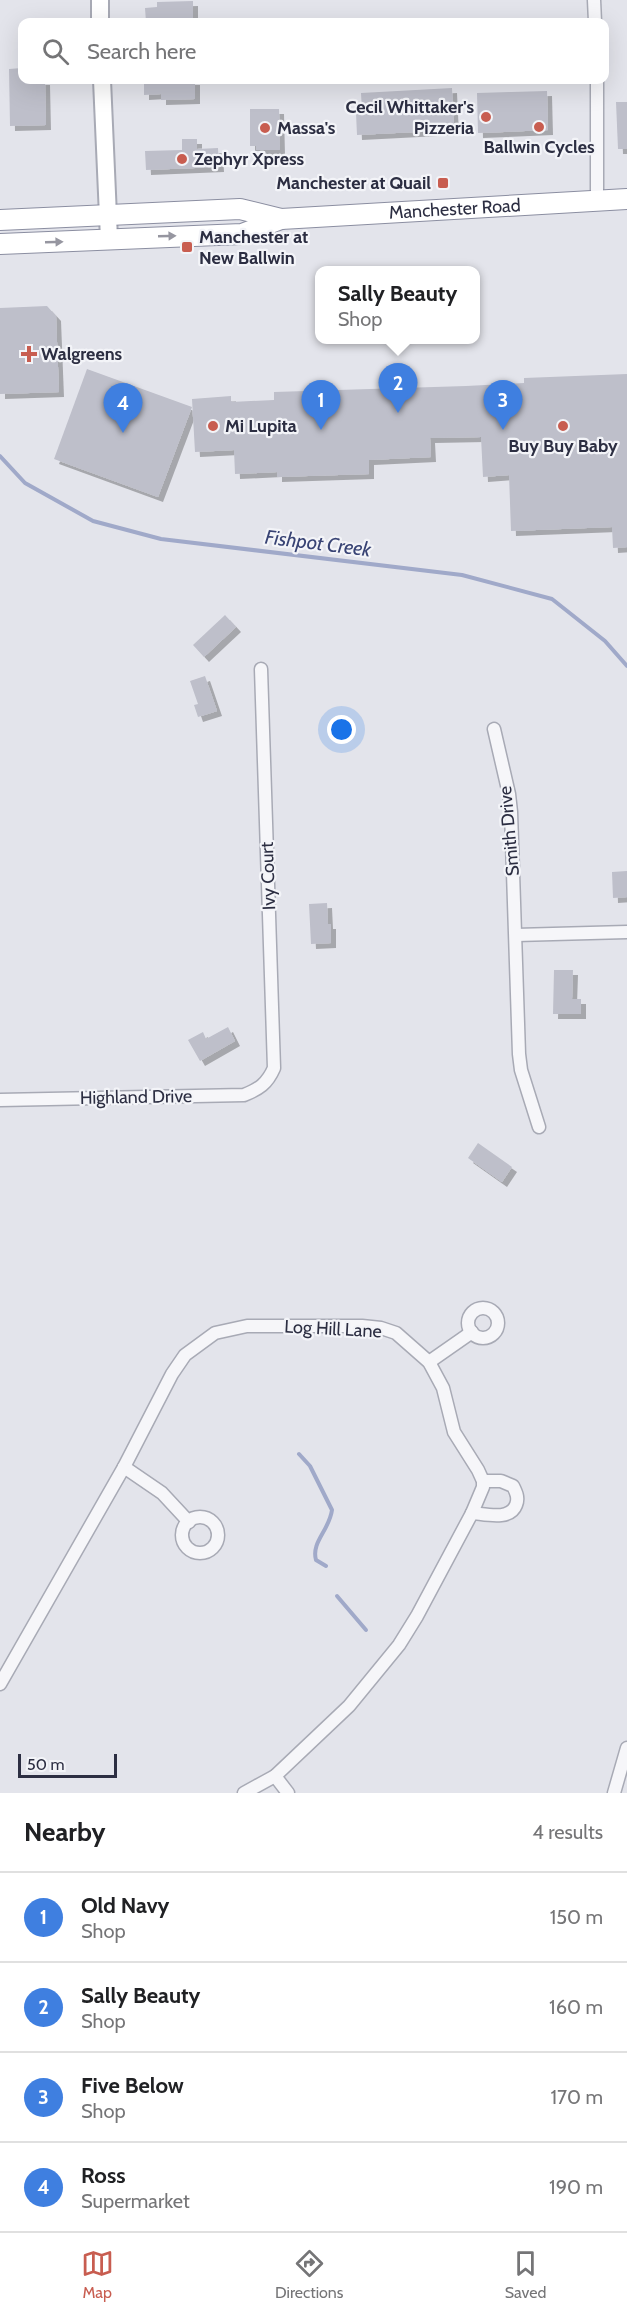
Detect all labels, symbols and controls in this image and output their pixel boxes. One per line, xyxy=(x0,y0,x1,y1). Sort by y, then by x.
search box xyxy=(18,18,609,84)
icon: search xyxy=(39,35,72,68)
text: Search here xyxy=(87,38,196,65)
place label: Cecil Whittaker's Pizzeria xyxy=(345,96,474,139)
marker: Cecil Whittaker's Pizzeria xyxy=(479,110,493,124)
place label: Massa's xyxy=(277,117,336,139)
marker: Ballwin Cycles xyxy=(532,120,546,134)
marker: Massa's xyxy=(258,121,272,135)
place label: Ballwin Cycles xyxy=(483,136,595,158)
place label: Zephyr Xpress xyxy=(194,148,305,170)
marker: Zephyr Xpress xyxy=(175,152,189,166)
place label: Manchester at Quail xyxy=(276,172,431,194)
marker: Manchester at Quail xyxy=(436,176,450,190)
street label: Manchester Road xyxy=(388,194,521,224)
place label: Manchester at New Ballwin xyxy=(199,226,308,269)
one-way arrow xyxy=(158,232,177,241)
one-way arrow xyxy=(45,237,64,246)
marker: Manchester at New Ballwin xyxy=(180,240,194,254)
popup xyxy=(315,266,480,344)
text: Sally Beauty xyxy=(338,280,457,307)
text: Shop xyxy=(338,307,382,331)
place label: Walgreens xyxy=(41,343,123,365)
marker: Walgreens xyxy=(22,347,36,361)
pin: 2 xyxy=(378,364,418,413)
pin: 1 xyxy=(302,380,340,430)
pin: 3 xyxy=(484,380,522,430)
pin: 4 xyxy=(104,384,142,433)
place label: Mi Lupita xyxy=(225,415,297,437)
marker: Mi Lupita xyxy=(206,419,220,433)
marker: Buy Buy Baby xyxy=(556,419,570,433)
place label: Buy Buy Baby xyxy=(508,435,618,457)
water label: Fishpot Creek xyxy=(264,525,374,562)
your location xyxy=(327,715,356,744)
street label: Smith Drive xyxy=(494,785,524,877)
street label: Ivy Court xyxy=(256,841,280,911)
street label: Highland Drive xyxy=(80,1085,192,1109)
street label: Log Hill Lane xyxy=(284,1315,382,1343)
scale bar xyxy=(18,1751,117,1778)
text: 50 m xyxy=(27,1755,64,1774)
text: Nearby xyxy=(24,1816,105,1848)
text: 4 results xyxy=(532,1820,603,1844)
text: Old Navy xyxy=(81,1892,169,1919)
text: 1 xyxy=(40,1905,47,1929)
text: 150 m xyxy=(550,1905,603,1929)
text: Shop xyxy=(81,1919,126,1943)
text: Sally Beauty xyxy=(81,1982,200,2009)
text: 2 xyxy=(38,1995,49,2019)
text: 160 m xyxy=(549,1995,603,2019)
text: Shop xyxy=(81,2009,126,2033)
text: Five Below xyxy=(81,2072,184,2099)
text: 3 xyxy=(38,2085,49,2109)
text: 170 m xyxy=(551,2085,603,2109)
text: Shop xyxy=(81,2099,126,2123)
text: Ross xyxy=(81,2162,126,2189)
text: 4 xyxy=(37,2175,50,2199)
text: 190 m xyxy=(549,2175,603,2199)
text: Supermarket xyxy=(81,2189,190,2213)
tab: Map xyxy=(81,2247,114,2302)
tab: Directions xyxy=(275,2247,343,2302)
tab: Saved xyxy=(505,2247,546,2302)

